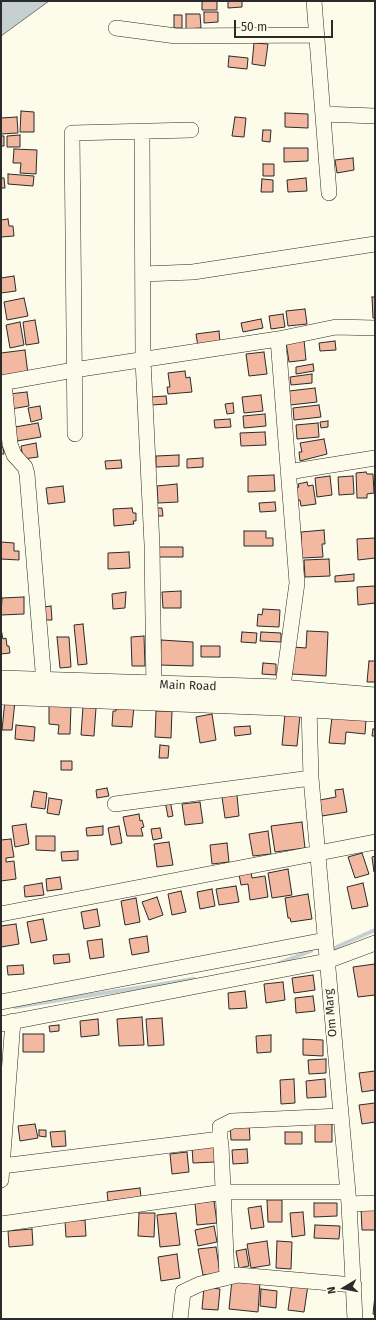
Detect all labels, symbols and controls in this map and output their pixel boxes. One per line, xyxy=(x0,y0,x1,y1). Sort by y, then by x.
scale bar xyxy=(236,12,335,38)
text: 50 m xyxy=(241,20,267,34)
street label: Main Road xyxy=(159,678,217,694)
street label: Om Marg xyxy=(322,988,340,1038)
north arrow xyxy=(324,1268,364,1308)
text: N xyxy=(325,1285,339,1295)

